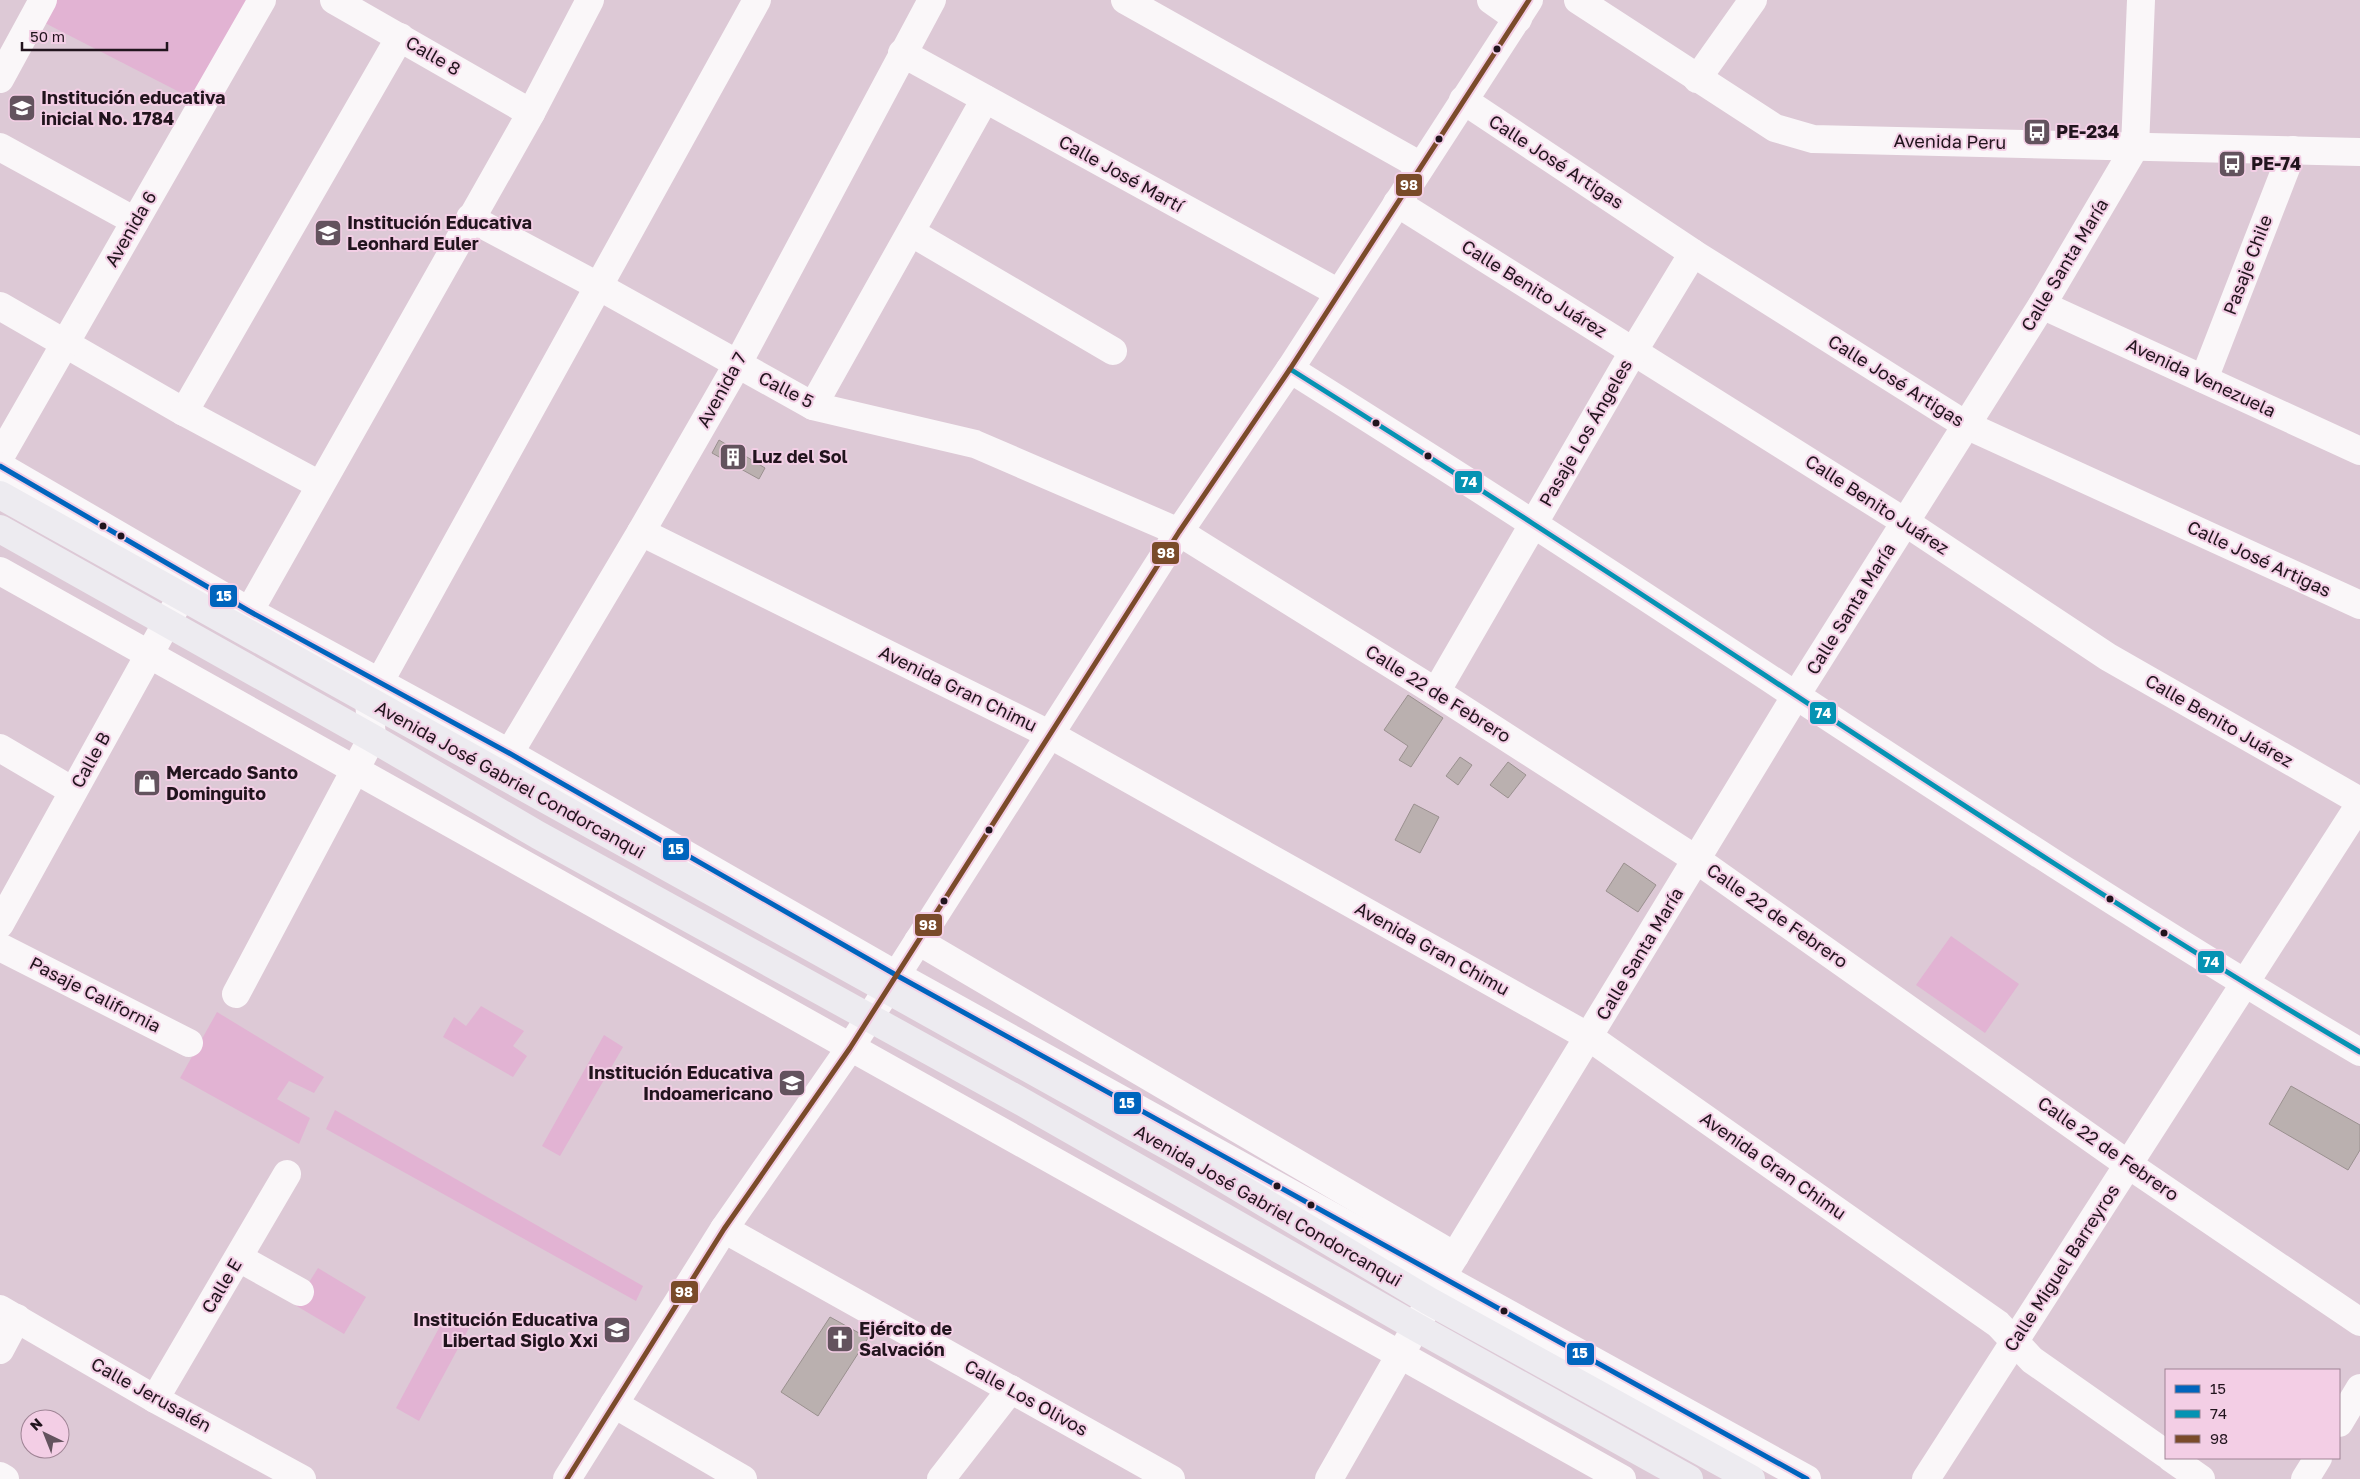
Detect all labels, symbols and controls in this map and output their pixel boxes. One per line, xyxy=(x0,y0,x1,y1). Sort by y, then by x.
scale bar xyxy=(22,20,168,52)
text: 50 m xyxy=(30,27,65,45)
street label: Calle 8 xyxy=(402,31,465,80)
unlabelled marker xyxy=(1492,44,1502,54)
place label: Institución educativa inicial No. 1784 xyxy=(41,86,225,129)
school or university icon: Institución educativa inicial No. 1784 xyxy=(7,93,37,123)
street label: Calle José Artigas xyxy=(1485,109,1628,213)
bus stop icon: PE-234 xyxy=(2022,117,2052,147)
place label: PE-234 xyxy=(2056,120,2119,142)
street label: Avenida Peru xyxy=(1893,129,2007,153)
street label: Calle José Martí xyxy=(1055,130,1189,217)
unlabelled marker xyxy=(1434,134,1444,144)
bus stop icon: PE-74 xyxy=(2217,149,2247,179)
place label: PE-74 xyxy=(2251,152,2301,174)
line badge: 98 xyxy=(1395,173,1423,197)
text: 98 xyxy=(1400,176,1418,193)
street label: Avenida 6 xyxy=(100,187,161,270)
street label: Calle Santa María xyxy=(2016,194,2112,335)
place label: Institución Educativa Leonhard Euler xyxy=(347,211,532,254)
street label: Pasaje Chile xyxy=(2218,211,2276,318)
school or university icon: Institución Educativa Leonhard Euler xyxy=(313,218,343,248)
street label: Calle Benito Juárez xyxy=(1458,235,1611,342)
street label: Calle José Artigas xyxy=(1824,329,1969,431)
street label: Avenida Venezuela xyxy=(2123,333,2280,421)
street label: Avenida 7 xyxy=(692,348,751,431)
street label: Pasaje Los Ángeles xyxy=(1534,355,1636,510)
street label: Calle 5 xyxy=(755,366,818,412)
unlabelled marker xyxy=(1371,418,1381,428)
building icon: Luz del Sol xyxy=(718,442,748,472)
place label: Luz del Sol xyxy=(752,445,848,467)
street label: Calle Benito Juárez xyxy=(1801,449,1954,559)
unlabelled marker xyxy=(1423,451,1433,461)
line badge: 74 xyxy=(1454,470,1483,494)
text: 74 xyxy=(1461,473,1477,490)
street label: Calle José Artigas xyxy=(2184,515,2335,601)
unlabelled marker xyxy=(98,521,108,531)
unlabelled marker xyxy=(116,531,126,541)
street label: Calle Santa María xyxy=(1801,539,1899,678)
line badge: 98 xyxy=(1151,541,1180,565)
text: 98 xyxy=(1157,544,1175,561)
line badge: 15 xyxy=(209,584,238,608)
text: 15 xyxy=(216,587,232,604)
street label: Avenida Gran Chimu xyxy=(876,640,1041,736)
street label: Calle 22 de Febrero xyxy=(1362,640,1515,747)
street label: Calle Benito Juárez xyxy=(2142,669,2297,771)
street label: Avenida José Gabriel Condorcanqui xyxy=(372,696,649,863)
line badge: 74 xyxy=(1809,701,1837,725)
text: 74 xyxy=(1815,704,1831,721)
street label: Calle B xyxy=(66,728,114,791)
place label: Mercado Santo Dominguito xyxy=(166,761,298,804)
shop icon: Mercado Santo Dominguito xyxy=(132,768,162,798)
unlabelled marker xyxy=(984,825,994,835)
line badge: 15 xyxy=(662,837,690,861)
text: 15 xyxy=(668,840,684,857)
street label: Calle 22 de Febrero xyxy=(1703,858,1852,972)
street label: Calle Santa María xyxy=(1591,883,1687,1024)
unlabelled marker xyxy=(2105,894,2115,904)
unlabelled marker xyxy=(939,896,949,906)
street label: Avenida Gran Chimu xyxy=(1351,897,1513,1000)
line badge: 98 xyxy=(914,913,943,937)
text: 98 xyxy=(919,916,937,933)
unlabelled marker xyxy=(2159,928,2169,938)
line badge: 74 xyxy=(2197,950,2225,974)
street label: Pasaje California xyxy=(26,952,165,1037)
text: 74 xyxy=(2203,953,2219,970)
place label: Institución Educativa Indoamericano xyxy=(588,1061,773,1104)
school or university icon: Institución Educativa Indoamericano xyxy=(777,1068,807,1098)
line badge: 15 xyxy=(1113,1091,1142,1115)
street label: Calle 22 de Febrero xyxy=(2034,1091,2183,1205)
text: 15 xyxy=(1119,1094,1135,1111)
street label: Avenida Gran Chimu xyxy=(1696,1107,1851,1224)
street label: Avenida José Gabriel Condorcanqui xyxy=(1131,1119,1406,1291)
street label: Calle Miguel Barreyros xyxy=(1999,1180,2124,1355)
unlabelled marker xyxy=(1272,1181,1282,1191)
unlabelled marker xyxy=(1306,1200,1316,1210)
street label: Calle E xyxy=(196,1254,246,1317)
line badge: 98 xyxy=(670,1280,699,1304)
text: 98 xyxy=(675,1283,693,1300)
unlabelled marker xyxy=(1499,1306,1509,1316)
place label: Institución Educativa Libertad Siglo Xxi xyxy=(413,1308,598,1351)
school or university icon: Institución Educativa Libertad Siglo Xxi xyxy=(602,1315,632,1345)
place label: Ejército de Salvación xyxy=(859,1317,952,1360)
church icon: Ejército de Salvación xyxy=(825,1324,855,1354)
line badge: 15 xyxy=(1566,1342,1595,1366)
text: 15 xyxy=(1572,1344,1588,1361)
street label: Calle Jerusalén xyxy=(88,1352,215,1436)
street label: Calle Los Olivos xyxy=(961,1354,1092,1440)
legend xyxy=(2165,1369,2340,1459)
text: 15 xyxy=(2210,1379,2226,1397)
text: 74 xyxy=(2210,1404,2227,1422)
north arrow xyxy=(20,1409,70,1459)
text: N xyxy=(26,1414,45,1434)
text: 98 xyxy=(2210,1429,2228,1447)

